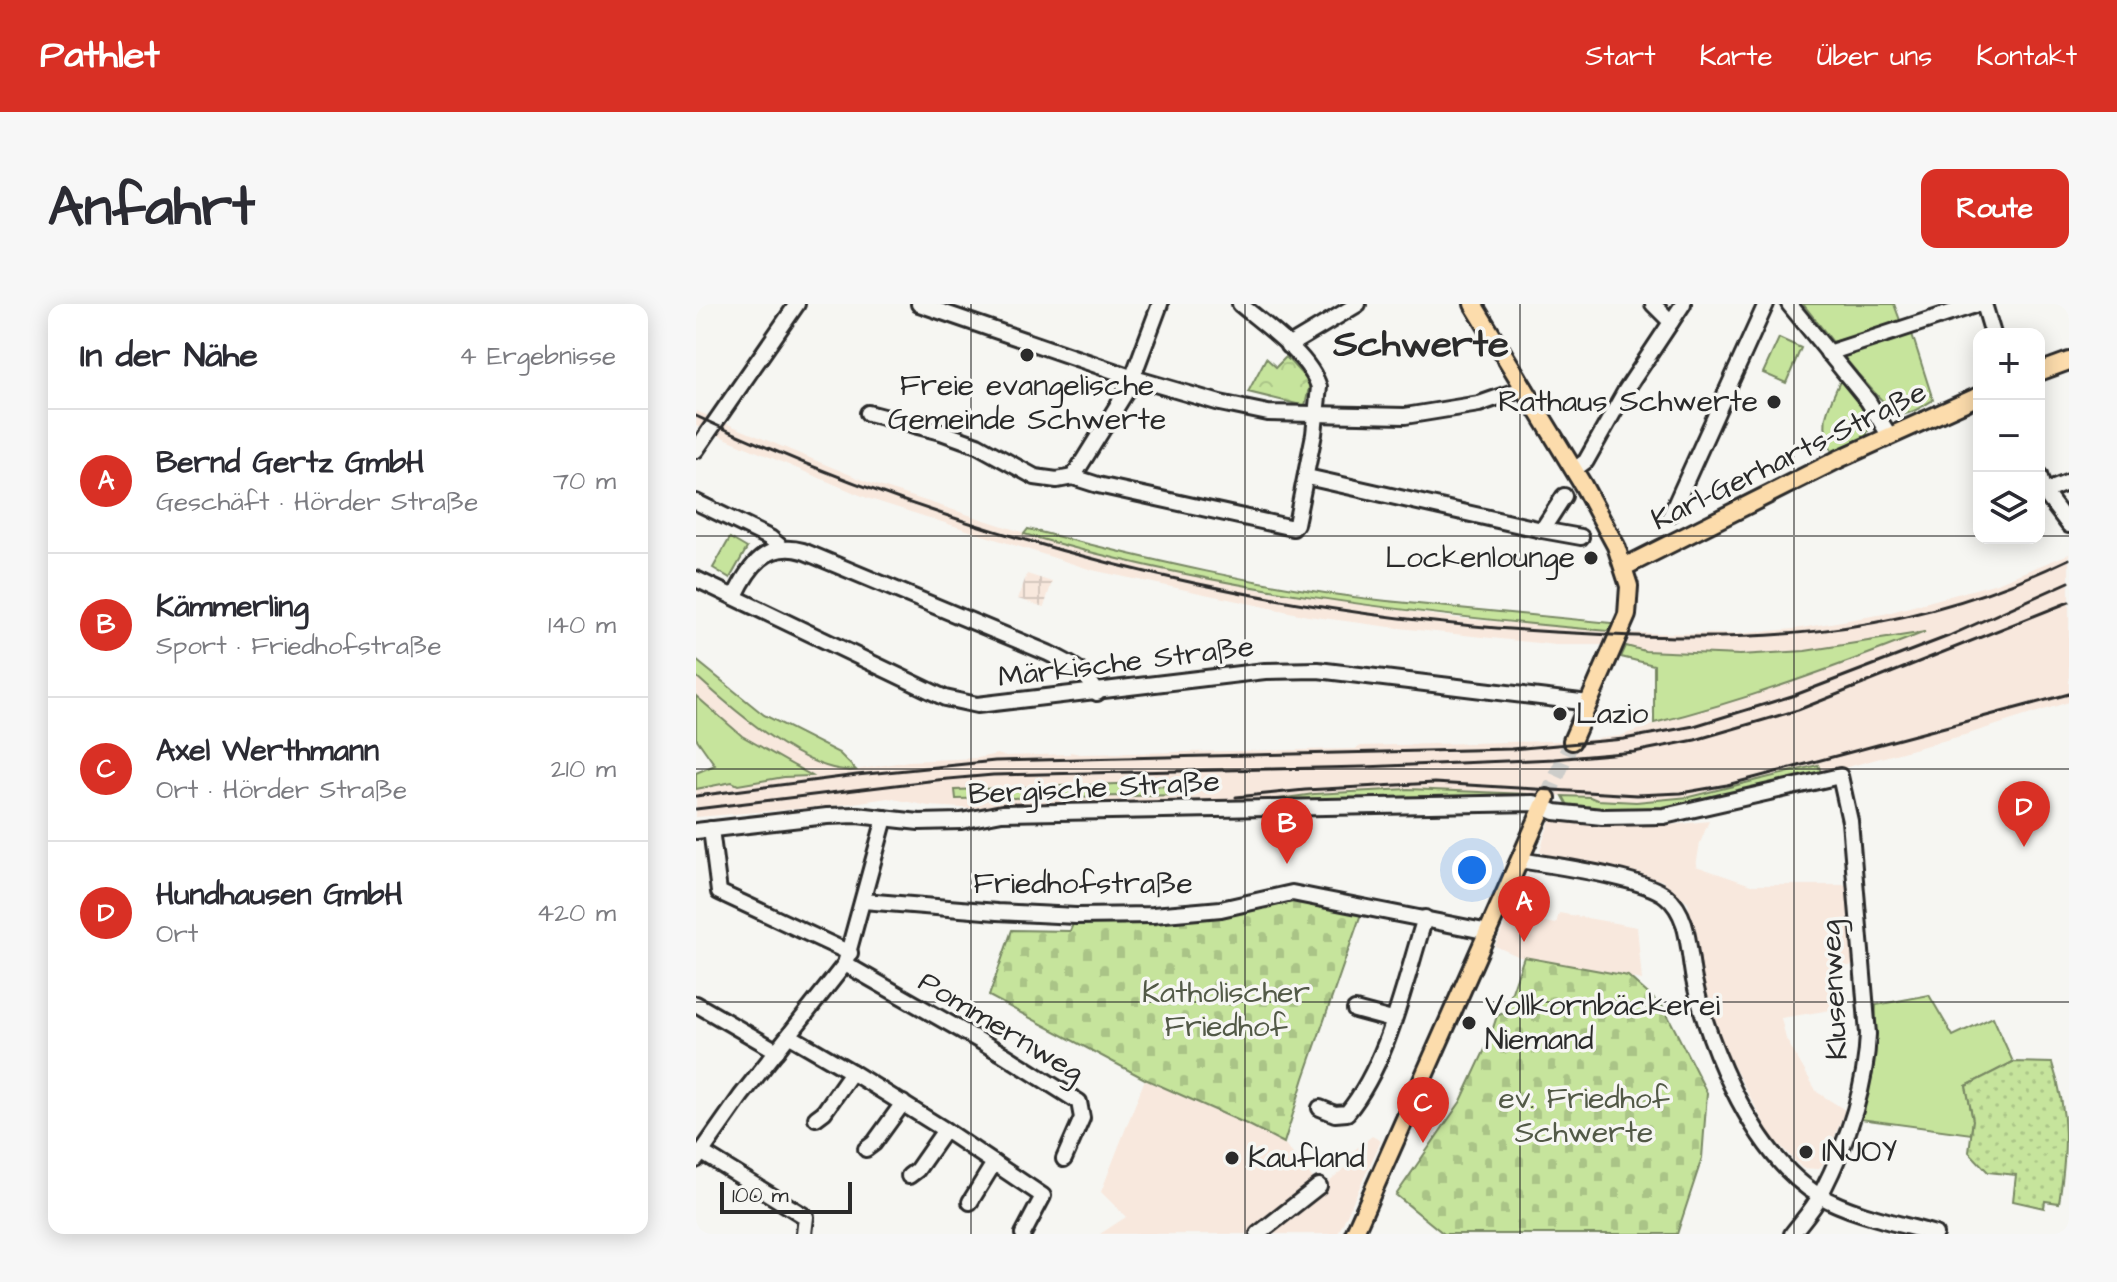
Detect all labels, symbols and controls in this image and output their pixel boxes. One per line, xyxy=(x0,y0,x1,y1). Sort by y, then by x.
text: Pathlet xyxy=(40,30,160,82)
text: Start xyxy=(1585,37,1656,76)
text: Karte xyxy=(1700,37,1773,76)
text: Über uns xyxy=(1817,37,1932,76)
text: Kontakt xyxy=(1976,37,2077,76)
text: Anfahrt xyxy=(48,169,255,247)
button: Route xyxy=(1921,169,2069,248)
district label: Schwerte xyxy=(1332,319,1509,371)
map controls xyxy=(1973,328,2045,544)
button: + xyxy=(1973,328,2045,400)
text: In der Nähe xyxy=(80,332,258,380)
text: 4 Ergebnisse xyxy=(459,338,616,374)
marker: Freie evangelische Gemeinde Schwerte xyxy=(1018,346,1036,364)
place label: Freie evangelische Gemeinde Schwerte xyxy=(888,365,1166,441)
street label: Karl-Gerharts-Straße xyxy=(1644,371,1934,541)
place label: Rathaus Schwerte xyxy=(1498,381,1758,423)
marker: Rathaus Schwerte xyxy=(1765,393,1783,411)
button: − xyxy=(1973,400,2045,472)
text: Bernd Gertz GmbH xyxy=(156,442,424,484)
text: A xyxy=(98,463,114,499)
text: 70 m xyxy=(553,463,616,499)
button: layers xyxy=(1973,472,2045,544)
text: Geschäft · Hörder Straße xyxy=(156,484,478,520)
place label: Lockenlounge xyxy=(1385,537,1575,580)
marker: Lockenlounge xyxy=(1582,549,1600,567)
text: Kämmerling xyxy=(156,586,309,628)
text: B xyxy=(97,607,115,643)
text: 140 m xyxy=(548,607,616,643)
street label: Märkische Straße xyxy=(996,625,1256,699)
text: Sport · Friedhofstraße xyxy=(156,628,441,664)
place label: Lazio xyxy=(1576,693,1648,735)
marker: Lazio xyxy=(1551,705,1569,723)
text: Axel Werthmann xyxy=(156,730,379,772)
text: C xyxy=(97,751,115,787)
text: 210 m xyxy=(551,751,616,787)
street label: Bergische Straße xyxy=(967,760,1221,817)
text: Ort · Hörder Straße xyxy=(156,772,407,808)
pin: D xyxy=(1998,781,2050,847)
pin: B xyxy=(1261,798,1313,864)
your location xyxy=(1452,850,1492,890)
street label: Friedhofstraße xyxy=(973,863,1193,905)
text: Hundhausen GmbH xyxy=(156,874,403,916)
pin: A xyxy=(1498,876,1550,942)
text: D xyxy=(98,895,114,931)
text: 420 m xyxy=(536,895,616,931)
text: Ort xyxy=(156,916,198,952)
street label: Klusenweg xyxy=(1809,919,1860,1061)
street label: Pommernweg xyxy=(910,961,1092,1094)
park label: Katholischer Friedhof xyxy=(1142,972,1310,1048)
place label: Vollkornbäckerei Niemand xyxy=(1485,985,1721,1061)
marker: Vollkornbäckerei Niemand xyxy=(1460,1014,1478,1032)
pin: C xyxy=(1397,1077,1449,1143)
park label: ev. Friedhof Schwerte xyxy=(1498,1078,1670,1154)
place label: INJOY xyxy=(1822,1131,1897,1173)
place label: Kaufland xyxy=(1248,1137,1365,1179)
marker: INJOY xyxy=(1797,1143,1815,1161)
marker: Kaufland xyxy=(1223,1149,1241,1167)
scale bar xyxy=(720,1178,852,1214)
text: 100 m xyxy=(732,1180,789,1211)

